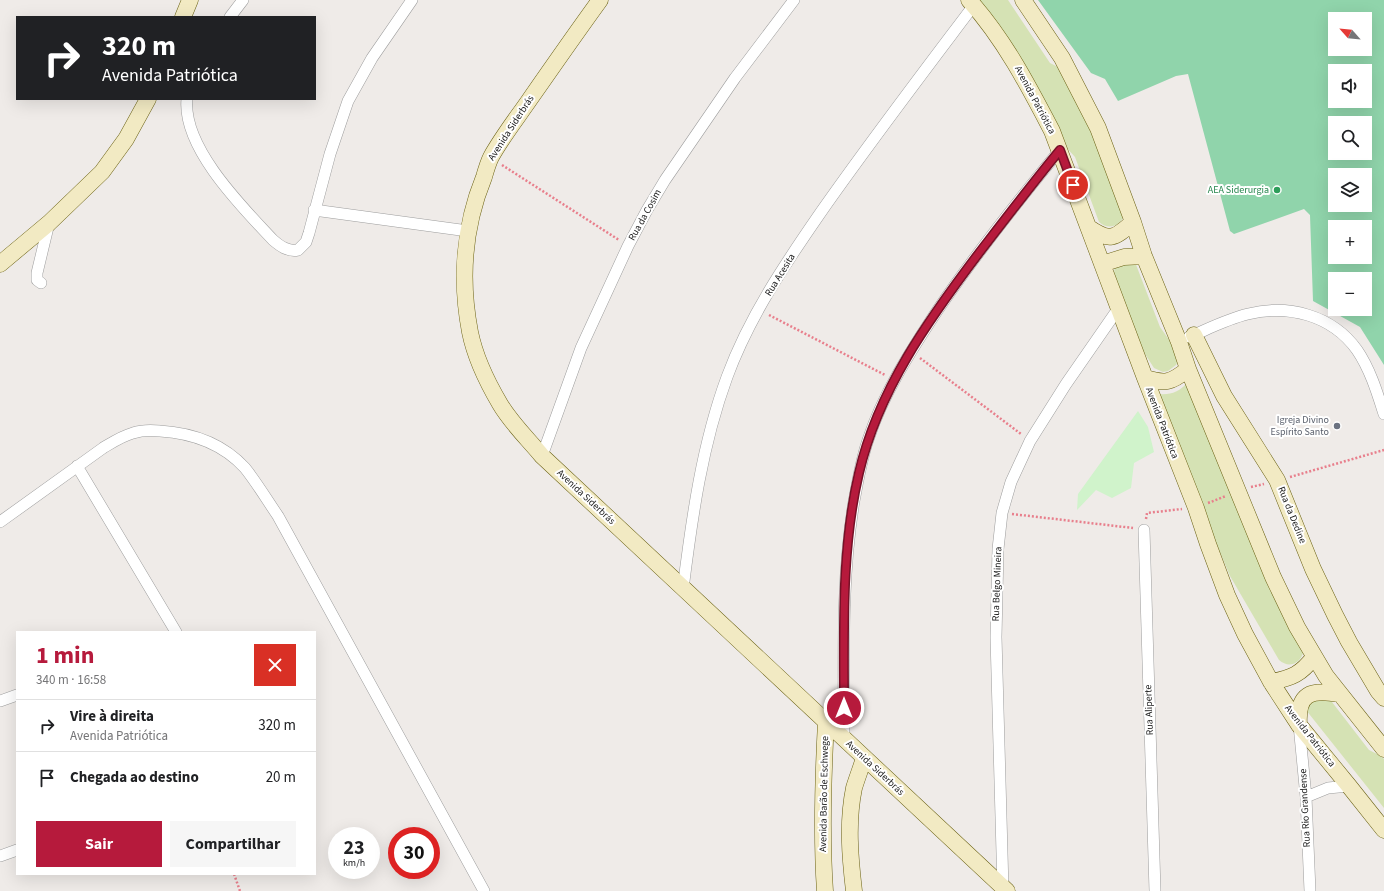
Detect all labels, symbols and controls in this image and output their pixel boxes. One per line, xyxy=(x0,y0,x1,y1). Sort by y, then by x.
north arrow xyxy=(1328,12,1372,56)
map controls xyxy=(1328,12,1372,316)
text: 320 m xyxy=(102,26,176,66)
icon: right xyxy=(36,32,88,84)
text: Avenida Patriótica xyxy=(102,63,238,88)
street label: Avenida Patriótica xyxy=(1011,63,1059,137)
button: sound xyxy=(1328,64,1372,108)
street label: Avenida Siderbrás xyxy=(485,93,537,163)
button: search xyxy=(1328,116,1372,160)
pin xyxy=(1056,168,1090,202)
button: layers xyxy=(1328,168,1372,212)
icon: arrive xyxy=(1062,174,1084,196)
place label: AEA Siderurgia xyxy=(1208,183,1269,197)
marker: AEA Siderurgia xyxy=(1272,185,1282,195)
street label: Rua da Cosim xyxy=(625,187,665,243)
button: + xyxy=(1328,220,1372,264)
street label: Rua Acesita xyxy=(761,251,799,299)
button: − xyxy=(1328,272,1372,316)
street label: Avenida Patriótica xyxy=(1142,385,1182,461)
place label: Igreja Divino Espírito Santo xyxy=(1270,413,1329,439)
marker: Igreja Divino Espírito Santo xyxy=(1332,421,1342,431)
street label: Avenida Siderbrás xyxy=(554,466,618,528)
street label: Rua da Dedine xyxy=(1274,484,1310,546)
street label: Rua Belgo Mineira xyxy=(989,546,1005,622)
text: 1 min xyxy=(36,638,94,673)
button: close xyxy=(254,644,296,686)
text: 340 m · 16:58 xyxy=(36,671,106,689)
street label: Rua Aliperte xyxy=(1141,684,1157,736)
position arrow xyxy=(823,687,865,729)
street label: Avenida Patriótica xyxy=(1281,702,1339,770)
text: Vire à direita xyxy=(70,706,154,727)
icon: right xyxy=(36,715,58,737)
text: 320 m xyxy=(258,715,296,736)
text: Avenida Patriótica xyxy=(70,727,168,745)
street label: Avenida Barão de Eschwege xyxy=(816,736,832,852)
street label: Avenida Siderbrás xyxy=(843,737,907,799)
icon: arrive xyxy=(36,767,58,789)
text: Chegada ao destino xyxy=(70,767,199,788)
text: 20 m xyxy=(266,767,296,788)
street label: Rua Rio Grandense xyxy=(1296,768,1314,848)
button: Sair xyxy=(36,821,162,867)
button: Compartilhar xyxy=(170,821,296,867)
speed limit sign: 30 xyxy=(388,827,440,879)
text: 23 xyxy=(343,834,365,862)
text: km/h xyxy=(343,856,365,870)

